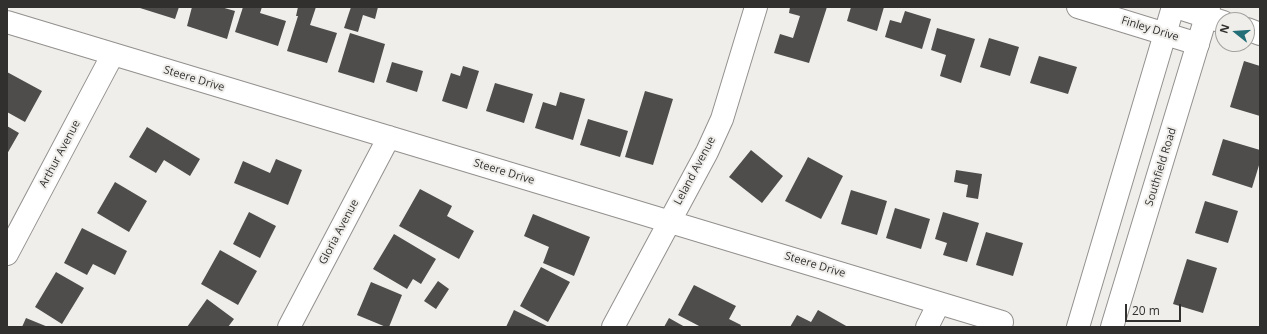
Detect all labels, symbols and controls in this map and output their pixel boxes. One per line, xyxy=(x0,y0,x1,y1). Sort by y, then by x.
north arrow xyxy=(1215,12,1255,52)
street label: Finley Drive xyxy=(1120,14,1180,44)
text: N xyxy=(1216,22,1232,35)
street label: Steere Drive xyxy=(162,64,226,94)
street label: Arthur Avenue xyxy=(37,118,83,190)
street label: Southfield Road xyxy=(1143,126,1179,208)
street label: Leland Avenue xyxy=(671,135,719,207)
street label: Steere Drive xyxy=(472,157,536,187)
street label: Gloria Avenue xyxy=(316,197,362,267)
street label: Steere Drive xyxy=(783,250,847,280)
scale bar xyxy=(1127,296,1183,322)
text: 20 m xyxy=(1132,302,1160,319)

